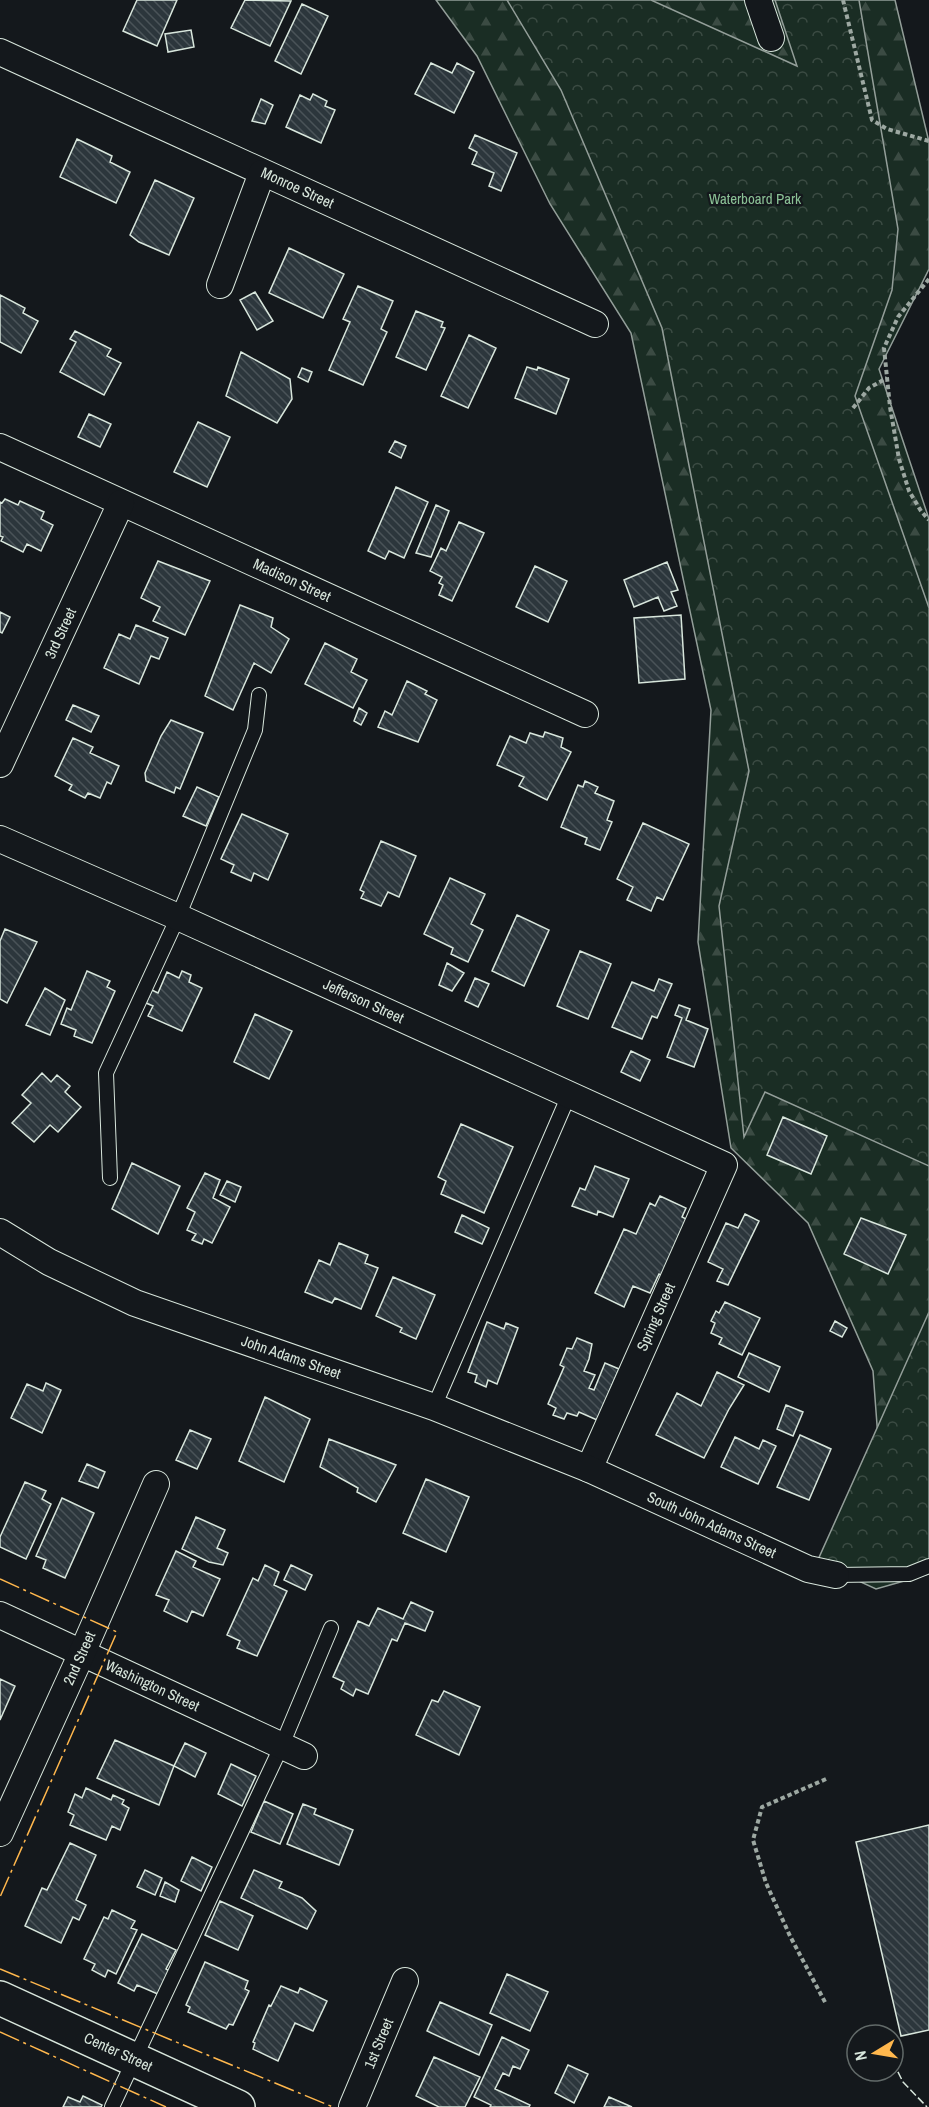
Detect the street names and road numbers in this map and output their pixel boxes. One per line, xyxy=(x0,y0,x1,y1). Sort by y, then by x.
street label: Monroe Street xyxy=(258,162,338,214)
street label: Madison Street xyxy=(250,553,335,607)
street label: 3rd Street xyxy=(39,604,81,662)
street label: Jefferson Street xyxy=(320,973,408,1028)
street label: Spring Street xyxy=(631,1279,680,1354)
street label: John Adams Street xyxy=(239,1330,344,1384)
street label: South John Adams Street xyxy=(644,1486,780,1563)
street label: 2nd Street xyxy=(58,1627,100,1688)
street label: Washington Street xyxy=(102,1654,204,1716)
street label: 1st Street xyxy=(358,2014,398,2072)
street label: Center Street xyxy=(81,2027,157,2077)

